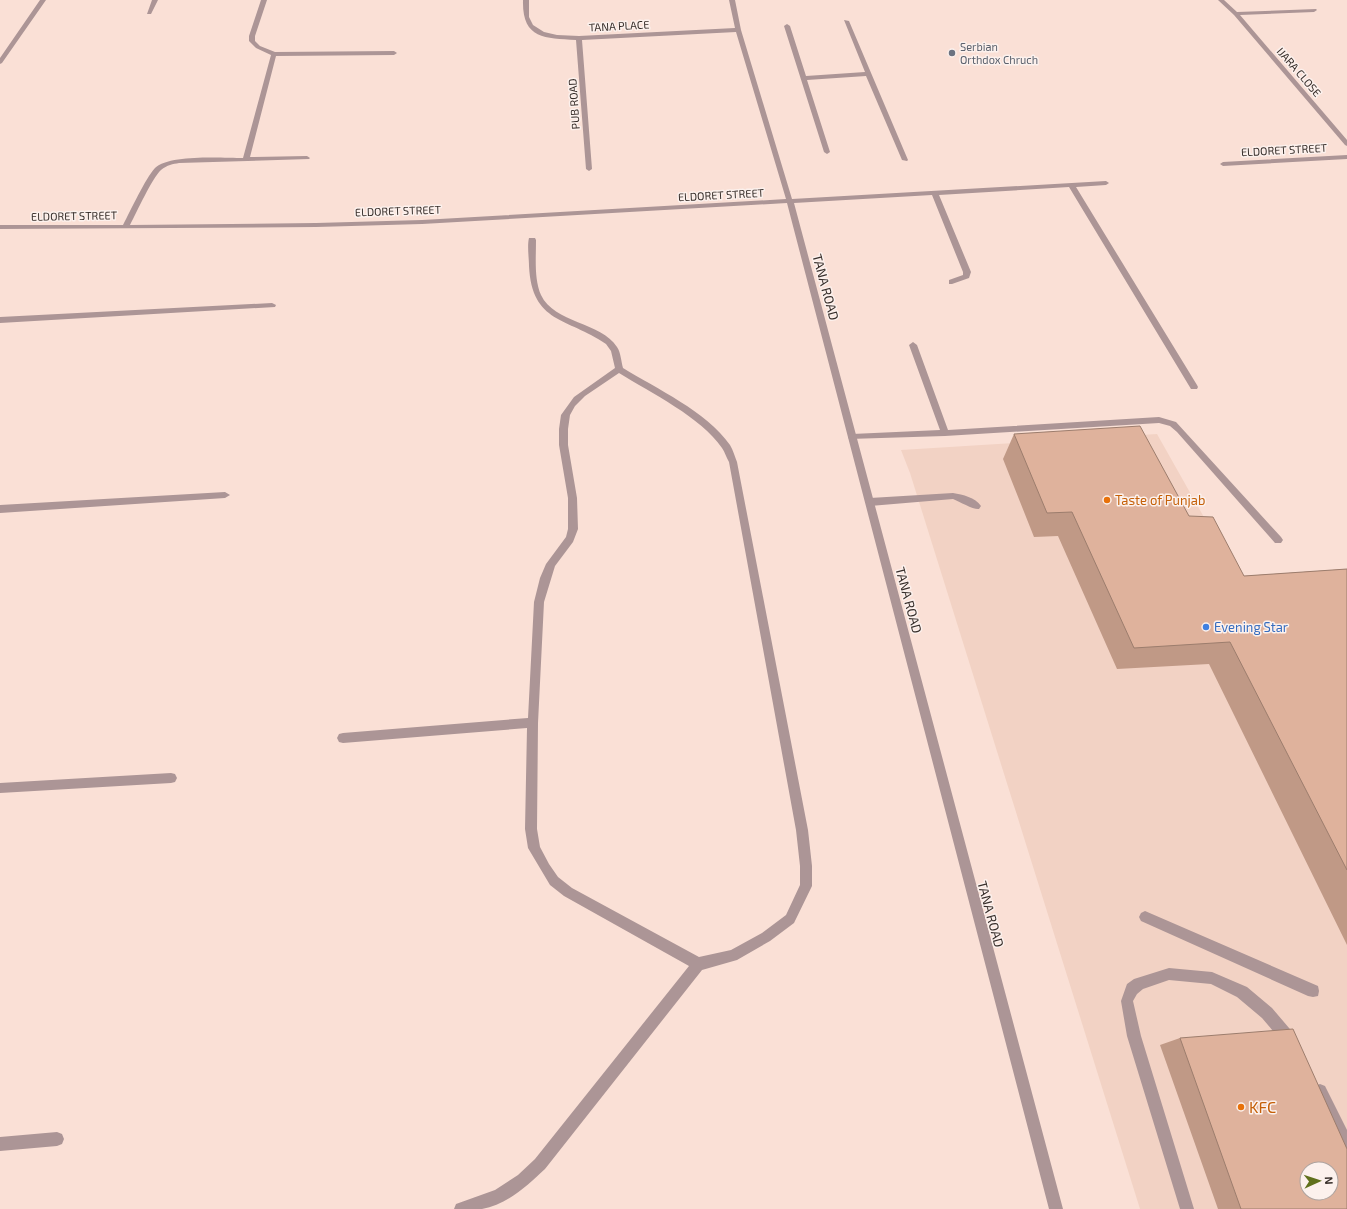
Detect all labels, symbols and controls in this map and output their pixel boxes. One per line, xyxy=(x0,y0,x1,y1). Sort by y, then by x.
street label: TANA PLACE xyxy=(588,17,650,34)
place label: Serbian Orthdox Chruch xyxy=(960,40,1038,66)
street label: IJARA CLOSE xyxy=(1275,44,1324,99)
marker: Serbian Orthdox Chruch xyxy=(947,48,957,58)
street label: PUB ROAD xyxy=(565,78,582,130)
street label: ELDORET STREET xyxy=(1241,141,1328,158)
street label: ELDORET STREET xyxy=(678,186,765,203)
street label: ELDORET STREET xyxy=(355,202,442,218)
street label: ELDORET STREET xyxy=(31,208,118,223)
street label: TANA ROAD xyxy=(809,252,843,322)
place label: Taste of Punjab xyxy=(1115,492,1205,508)
marker: Taste of Punjab xyxy=(1102,495,1112,505)
street label: TANA ROAD xyxy=(892,565,926,635)
place label: Evening Star xyxy=(1214,619,1288,635)
marker: Evening Star xyxy=(1201,622,1211,632)
street label: TANA ROAD xyxy=(974,879,1008,949)
place label: KFC xyxy=(1249,1097,1276,1116)
marker: KFC xyxy=(1236,1102,1246,1112)
north arrow xyxy=(1299,1161,1339,1201)
text: N xyxy=(1323,1176,1336,1185)

